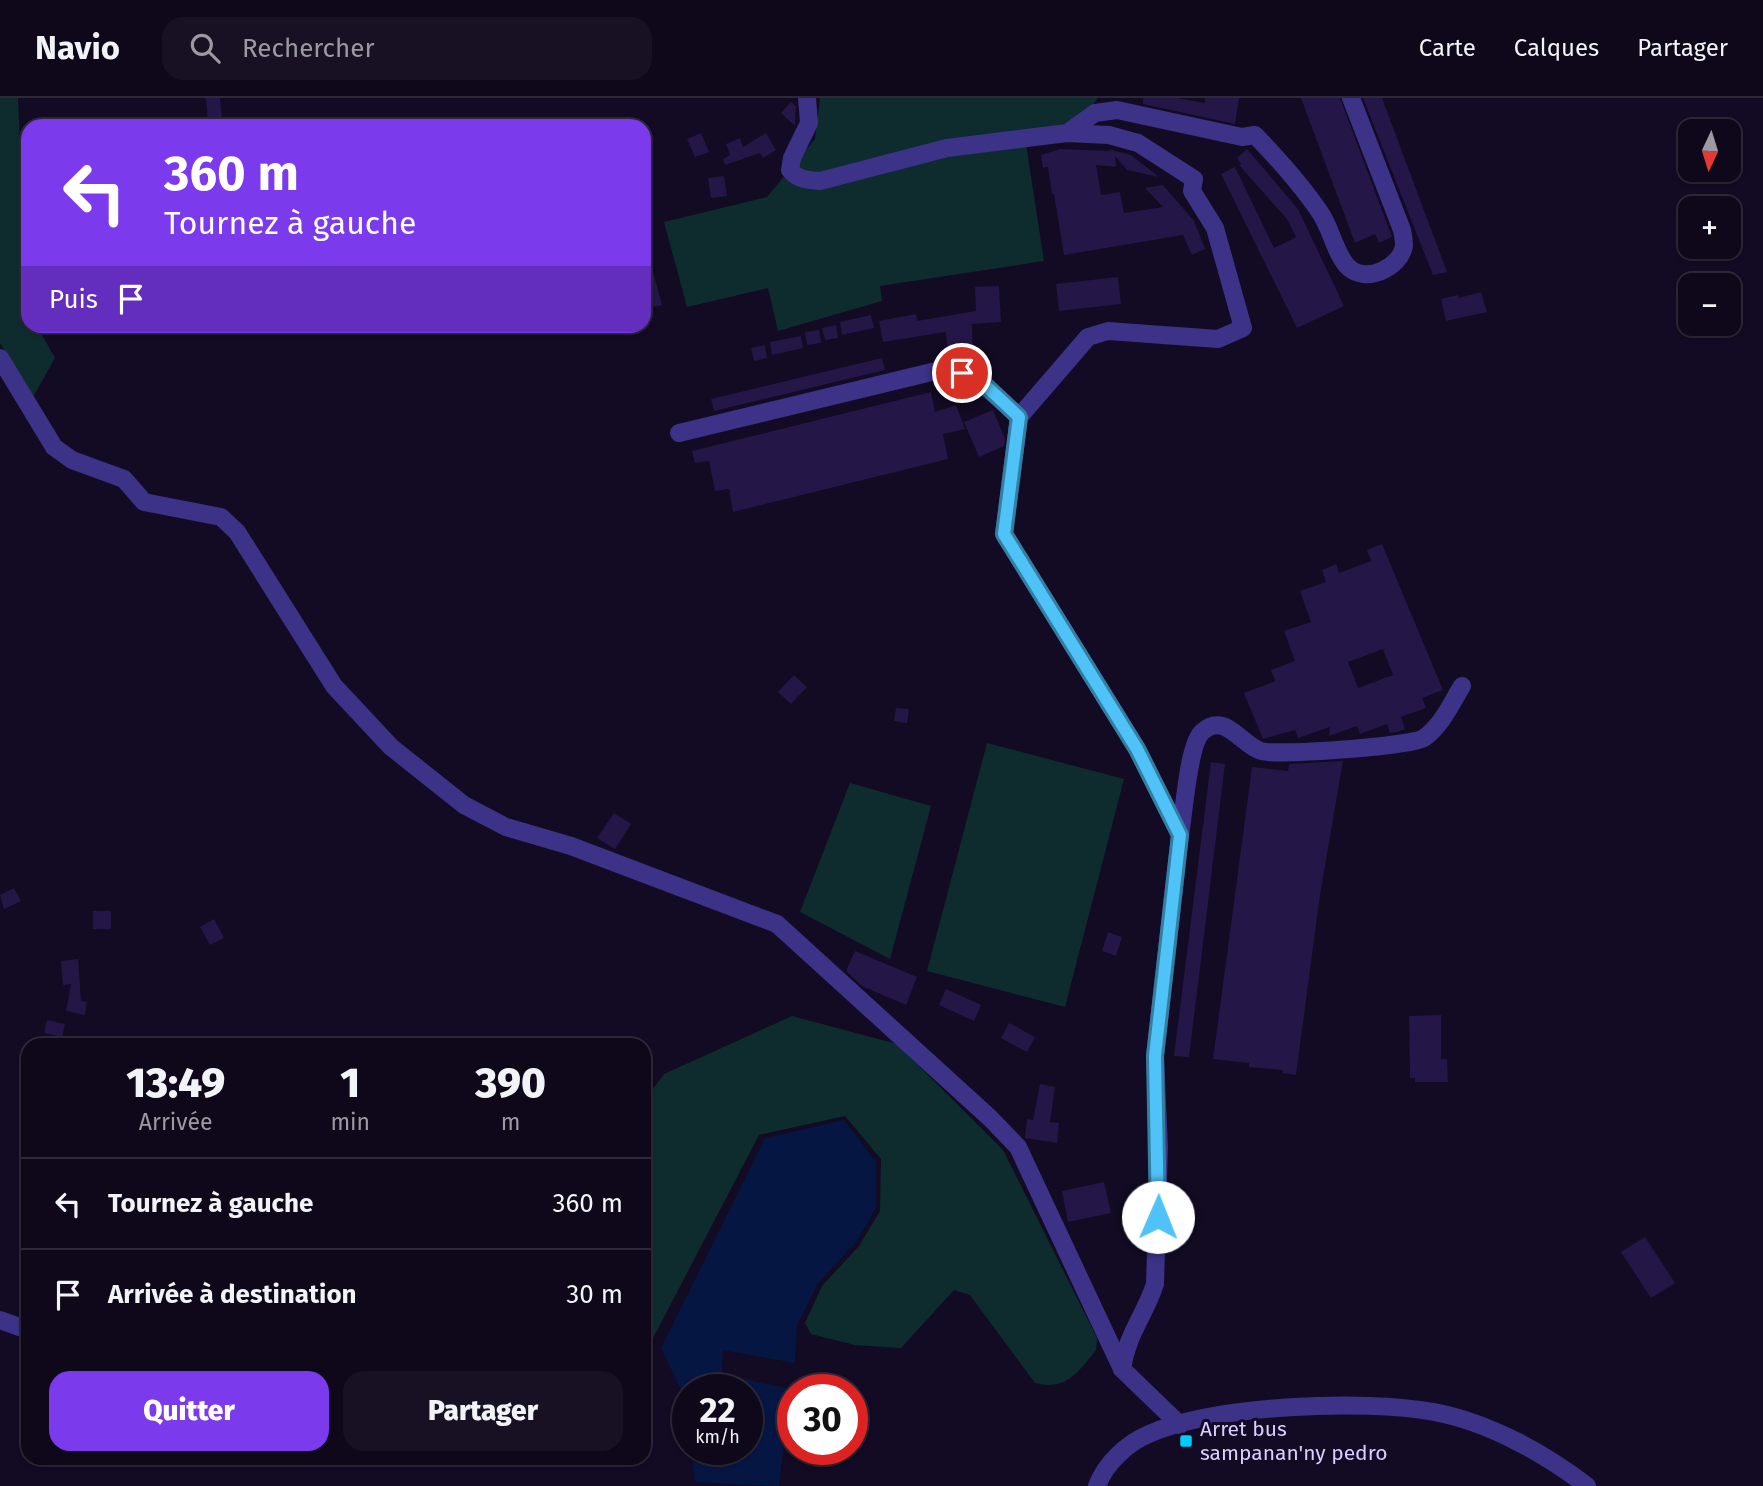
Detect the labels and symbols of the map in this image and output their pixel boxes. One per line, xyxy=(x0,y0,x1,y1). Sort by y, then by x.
north arrow xyxy=(1678,119,1741,182)
pin xyxy=(932,343,992,403)
position arrow xyxy=(1121,1180,1195,1254)
speed limit sign: 30 xyxy=(777,1374,868,1465)
place label: Arret bus sampanan'ny pedro xyxy=(1200,1416,1387,1466)
marker: Arret bus sampanan'ny pedro xyxy=(1178,1433,1194,1449)

